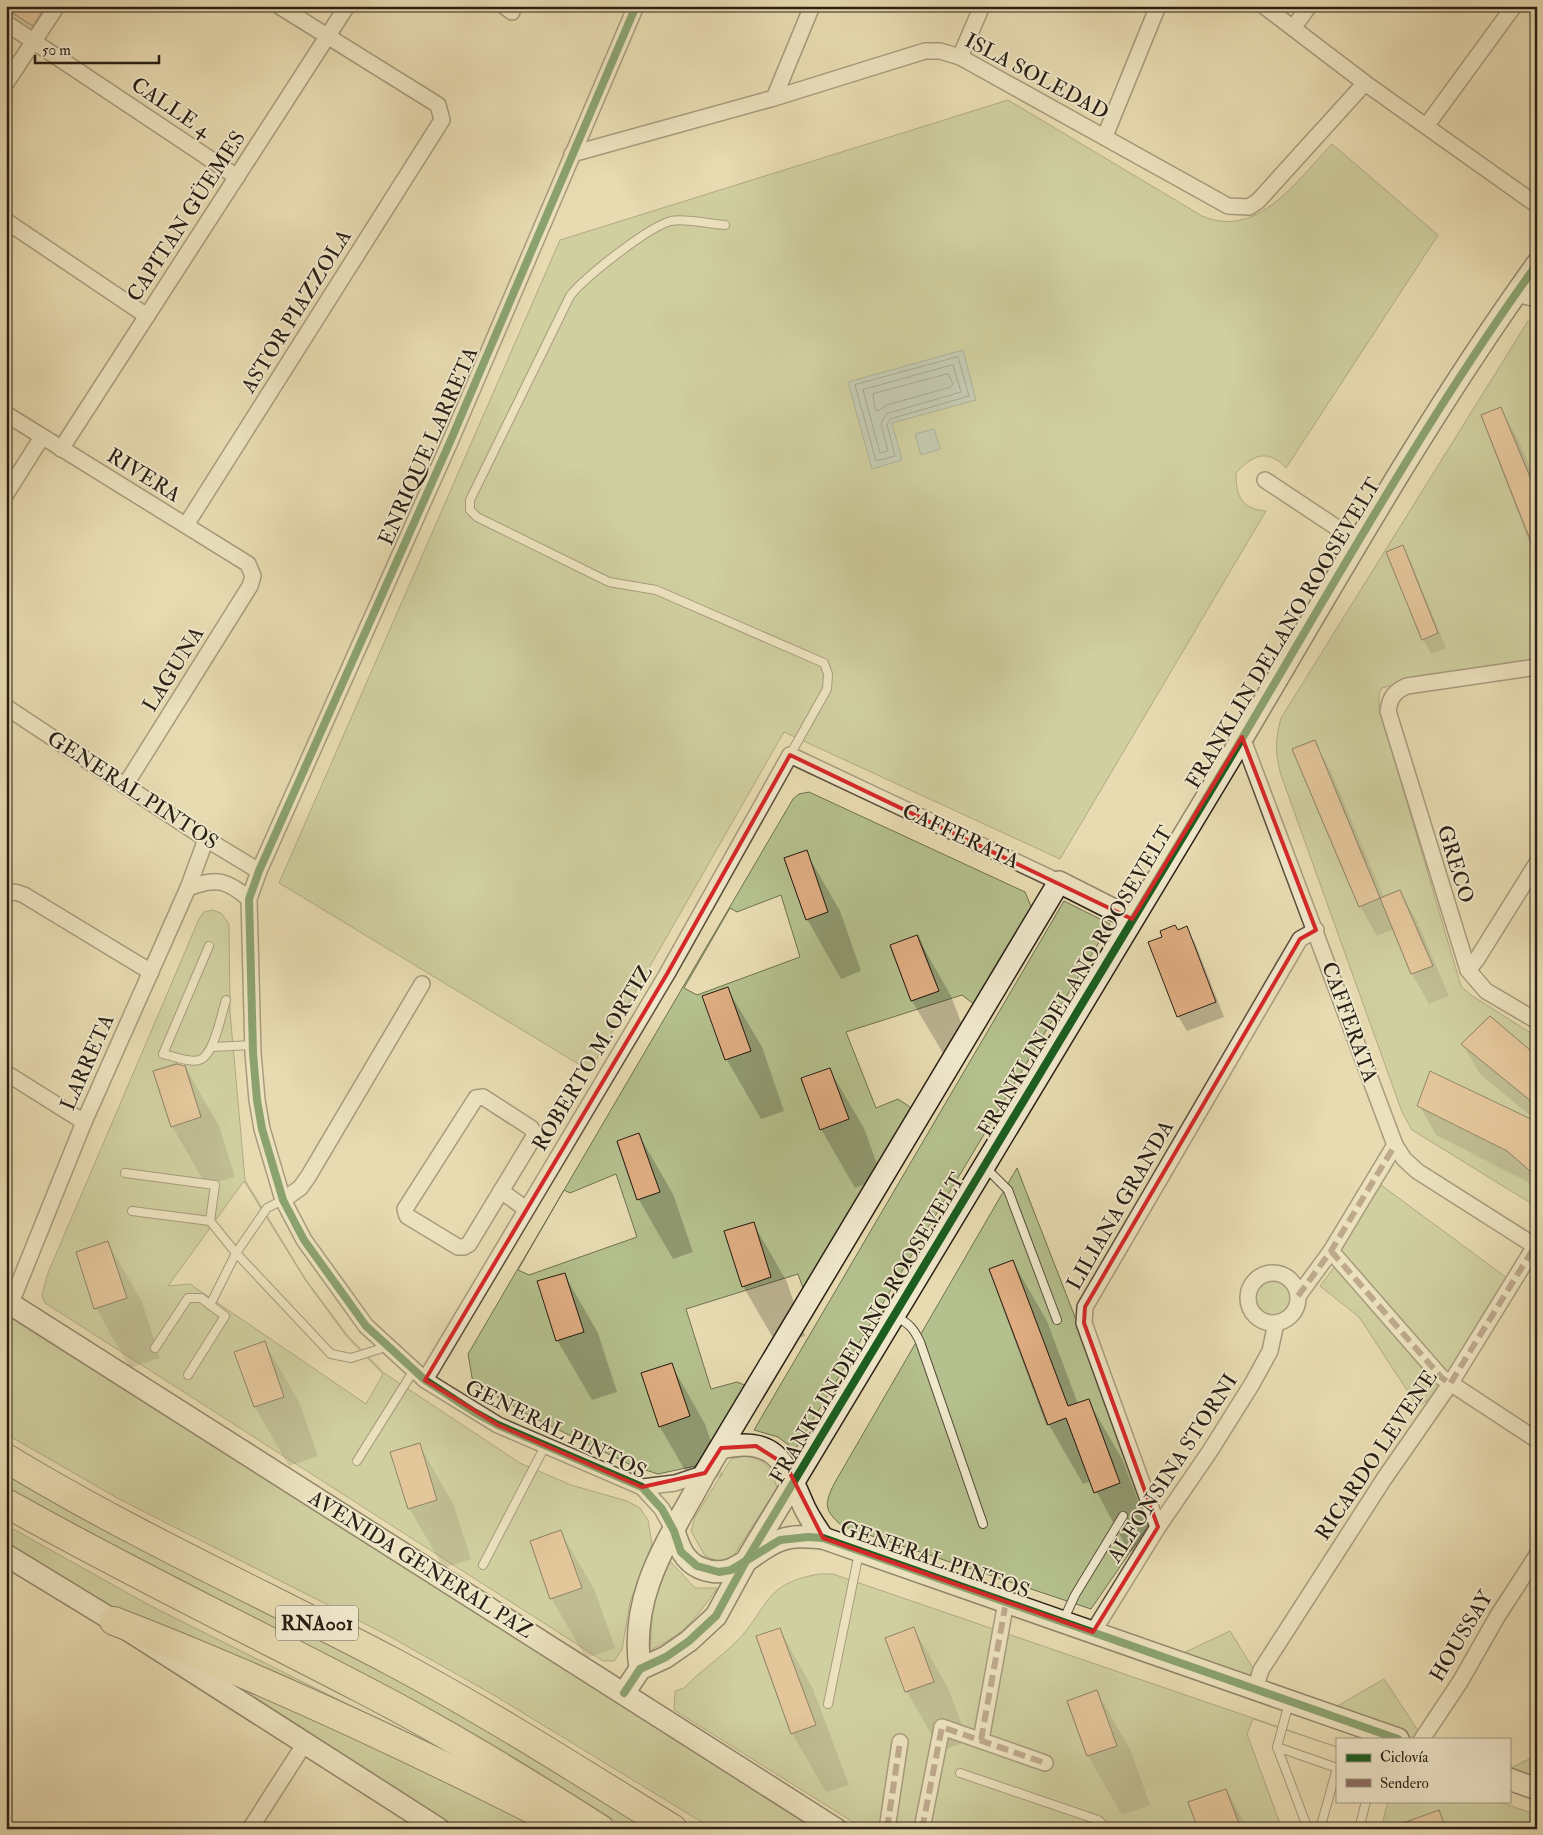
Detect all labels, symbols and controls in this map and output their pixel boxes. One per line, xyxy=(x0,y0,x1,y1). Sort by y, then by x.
street label: ISLA SOLEDAD xyxy=(960,27,1114,126)
scale bar xyxy=(35,32,159,64)
text: 50 m xyxy=(42,41,71,60)
street label: CALLE 4 xyxy=(126,71,217,145)
street label: CAPITAN GÜEMES xyxy=(121,126,252,307)
street label: ASTOR PIAZZOLA xyxy=(235,224,358,399)
street label: ENRIQUE LARRETA xyxy=(373,343,484,550)
street label: RIVERA xyxy=(102,442,186,509)
street label: FRANKLIN DELANO ROOSEVELT xyxy=(1180,473,1387,794)
street label: LAGUNA xyxy=(137,622,210,717)
street label: GENERAL PINTOS xyxy=(42,725,223,856)
street label: CAFFERATA xyxy=(898,798,1024,875)
street label: FRANKLIN DELANO ROOSEVELT xyxy=(972,821,1179,1142)
street label: GRECO xyxy=(1431,822,1480,906)
street label: CAFFERATA xyxy=(1315,958,1384,1086)
street label: ROBERTO M. ORTIZ xyxy=(526,960,659,1156)
street label: LARRETA xyxy=(54,1010,121,1114)
street label: LILIANA GRANDA xyxy=(1061,1115,1180,1295)
street label: FRANKLIN DELANO ROOSEVELT xyxy=(764,1168,971,1489)
street label: RICARDO LEVENE xyxy=(1309,1365,1443,1546)
street label: ALFONSINA STORNI xyxy=(1101,1369,1244,1569)
street label: GENERAL PINTOS xyxy=(461,1374,651,1485)
street label: AVENIDA GENERAL PAZ xyxy=(303,1484,538,1645)
street label: GENERAL PINTOS xyxy=(836,1514,1033,1605)
street label: HOUSSAY xyxy=(1424,1585,1500,1687)
road number: RNA001 xyxy=(276,1606,358,1640)
legend xyxy=(1336,1738,1510,1802)
text: Ciclovía xyxy=(1380,1748,1429,1767)
text: Sendero xyxy=(1380,1774,1429,1793)

